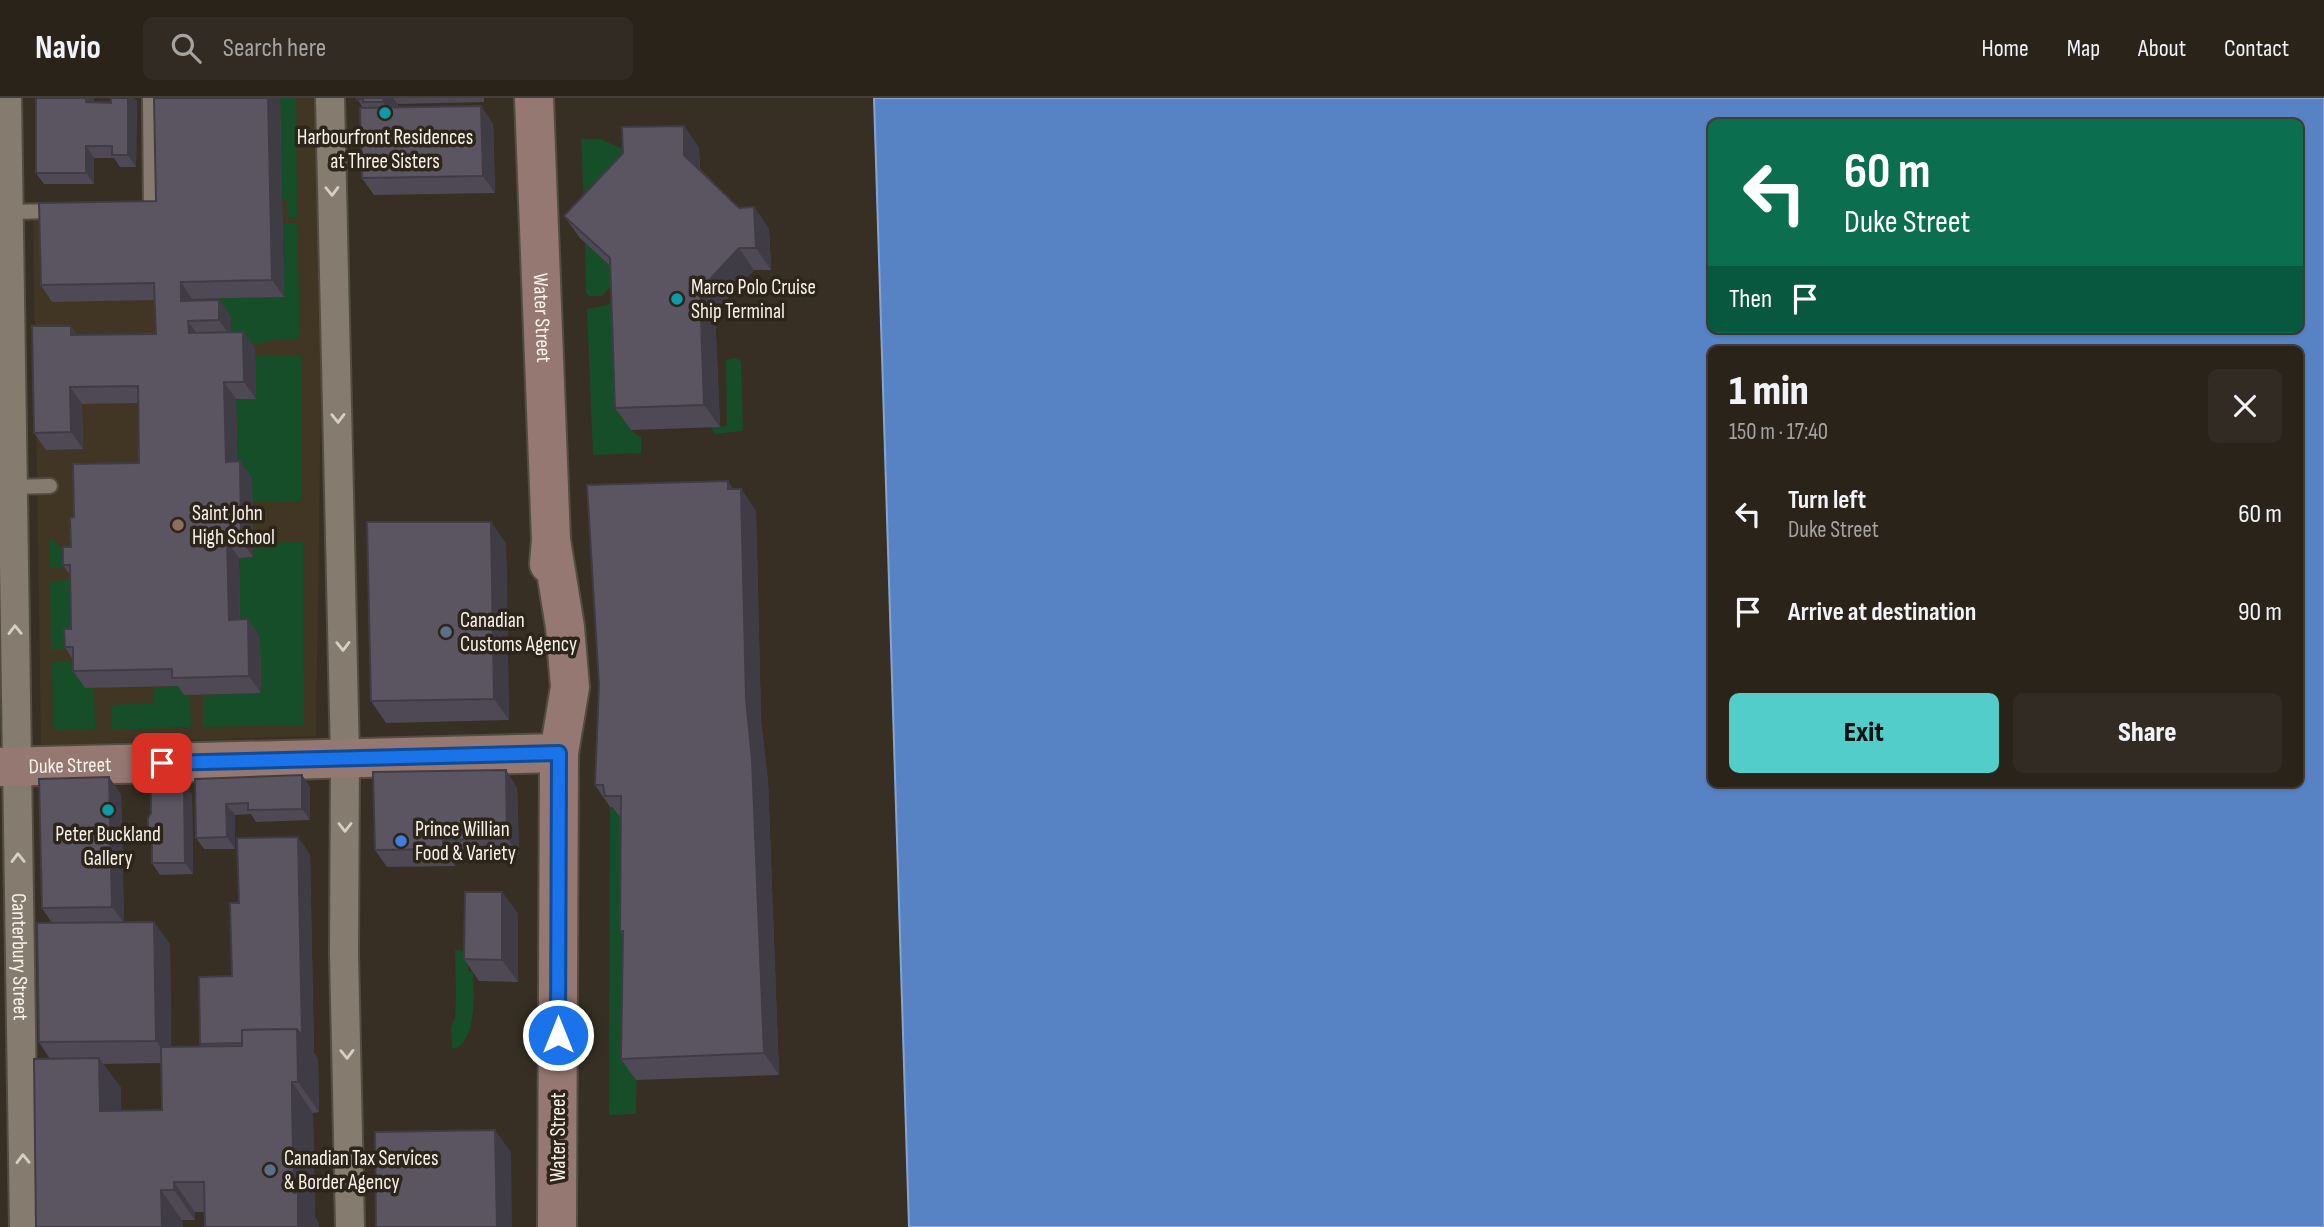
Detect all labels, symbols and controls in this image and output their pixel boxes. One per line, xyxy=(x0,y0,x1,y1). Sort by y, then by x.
search box xyxy=(143,17,633,80)
text: Navio xyxy=(35,28,101,68)
icon: search xyxy=(167,29,205,67)
text: Search here xyxy=(223,33,326,64)
text: Home xyxy=(1981,34,2029,63)
text: Map xyxy=(2067,34,2100,63)
text: About xyxy=(2138,34,2186,63)
text: Contact xyxy=(2224,34,2289,63)
marker: Harbourfront Residences at Three Sisters xyxy=(377,105,393,121)
place label: Harbourfront Residences at Three Sisters xyxy=(297,125,473,174)
text: 60 m xyxy=(1844,143,1931,202)
icon: left xyxy=(1729,147,1820,238)
one-way arrow xyxy=(324,186,340,196)
text: Duke Street xyxy=(1844,203,1970,242)
street label: Water Street xyxy=(528,273,556,363)
place label: Marco Polo Cruise Ship Terminal xyxy=(691,275,816,324)
icon: arrive xyxy=(1786,280,1824,318)
text: Then xyxy=(1729,284,1772,315)
marker: Marco Polo Cruise Ship Terminal xyxy=(669,291,685,307)
text: 1 min xyxy=(1729,366,1809,417)
button: close xyxy=(2208,369,2282,443)
one-way arrow xyxy=(330,413,345,424)
text: 150 m · 17:40 xyxy=(1729,418,1828,446)
text: Turn left xyxy=(1788,485,1866,516)
icon: left xyxy=(1729,495,1767,533)
text: 60 m xyxy=(2238,499,2282,530)
place label: Saint John High School xyxy=(192,501,275,550)
text: Duke Street xyxy=(1788,516,1879,544)
marker: Saint John High School xyxy=(170,517,186,533)
icon: arrive xyxy=(1729,593,1767,631)
text: Arrive at destination xyxy=(1788,597,1976,628)
text: 90 m xyxy=(2238,597,2282,628)
place label: Canadian Customs Agency xyxy=(460,608,577,657)
marker: Canadian Customs Agency xyxy=(438,624,454,640)
one-way arrow xyxy=(7,625,23,635)
one-way arrow xyxy=(335,641,351,651)
button: Exit xyxy=(1729,693,1999,773)
button: Share xyxy=(2013,693,2282,773)
pin xyxy=(132,733,192,793)
icon: arrive xyxy=(143,744,181,782)
street label: Duke Street xyxy=(28,752,112,779)
marker: Peter Buckland Gallery xyxy=(100,802,116,818)
place label: Prince Willian Food & Variety xyxy=(415,817,516,866)
place label: Peter Buckland Gallery xyxy=(55,822,161,871)
one-way arrow xyxy=(337,822,353,832)
marker: Prince Willian Food & Variety xyxy=(393,833,409,849)
one-way arrow xyxy=(10,852,26,863)
street label: Canterbury Street xyxy=(6,893,33,1021)
position arrow xyxy=(521,998,595,1072)
one-way arrow xyxy=(339,1049,354,1060)
street label: Water Street xyxy=(546,1092,571,1182)
place label: Canadian Tax Services & Border Agency xyxy=(284,1146,438,1195)
one-way arrow xyxy=(15,1153,30,1164)
marker: Canadian Tax Services & Border Agency xyxy=(262,1162,278,1178)

